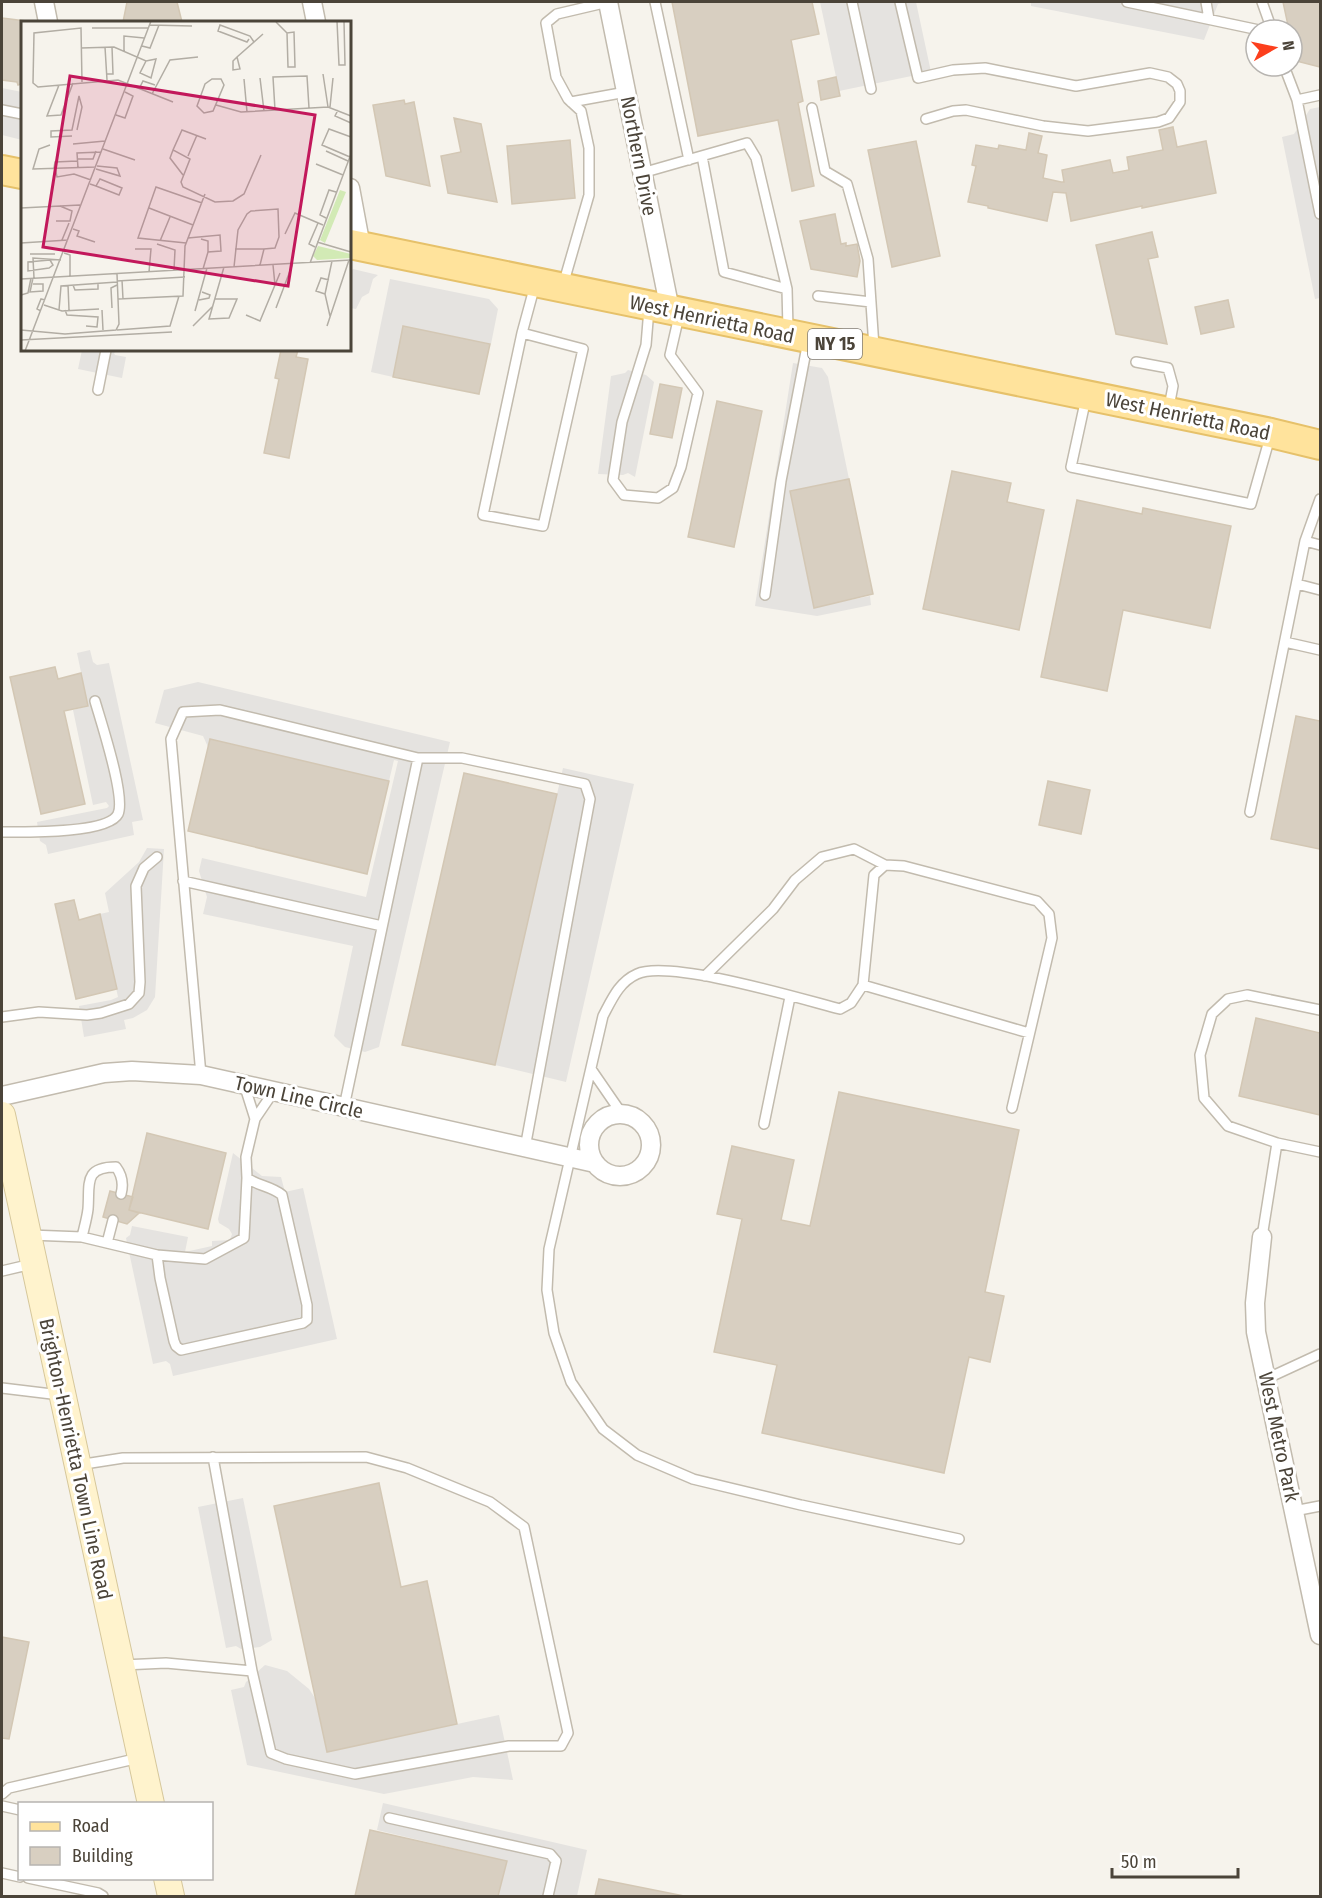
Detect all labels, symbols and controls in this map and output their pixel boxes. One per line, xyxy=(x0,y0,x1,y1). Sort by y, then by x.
north arrow xyxy=(1244,18,1304,78)
inset map xyxy=(21,21,351,351)
text: N xyxy=(1278,40,1298,52)
street label: Northern Drive xyxy=(616,94,662,218)
street label: West Henrietta Road xyxy=(627,290,797,348)
road number: NY 15 xyxy=(808,329,862,359)
street label: West Henrietta Road xyxy=(1103,387,1273,445)
street label: Town Line Circle xyxy=(232,1071,366,1123)
street label: Brighton-Henrietta Town Line Road xyxy=(34,1316,118,1602)
street label: West Metro Park xyxy=(1254,1370,1305,1505)
legend xyxy=(18,1802,213,1880)
text: Road xyxy=(72,1815,109,1837)
scale bar xyxy=(1112,1841,1238,1879)
text: Building xyxy=(72,1845,133,1867)
text: 50 m xyxy=(1121,1851,1157,1873)

